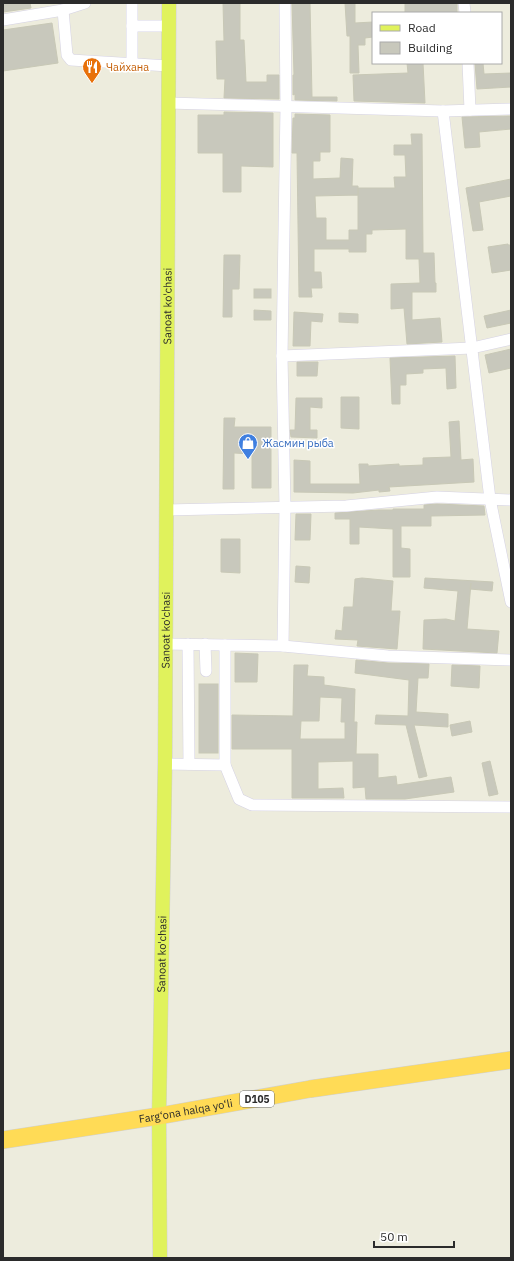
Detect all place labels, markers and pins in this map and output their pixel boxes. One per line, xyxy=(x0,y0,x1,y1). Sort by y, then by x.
restaurant icon: Чайхана xyxy=(81,56,103,84)
place label: Чайхана xyxy=(106,60,149,74)
shop icon: Жасмин рыба xyxy=(237,432,259,460)
place label: Жасмин рыба xyxy=(262,436,334,450)

